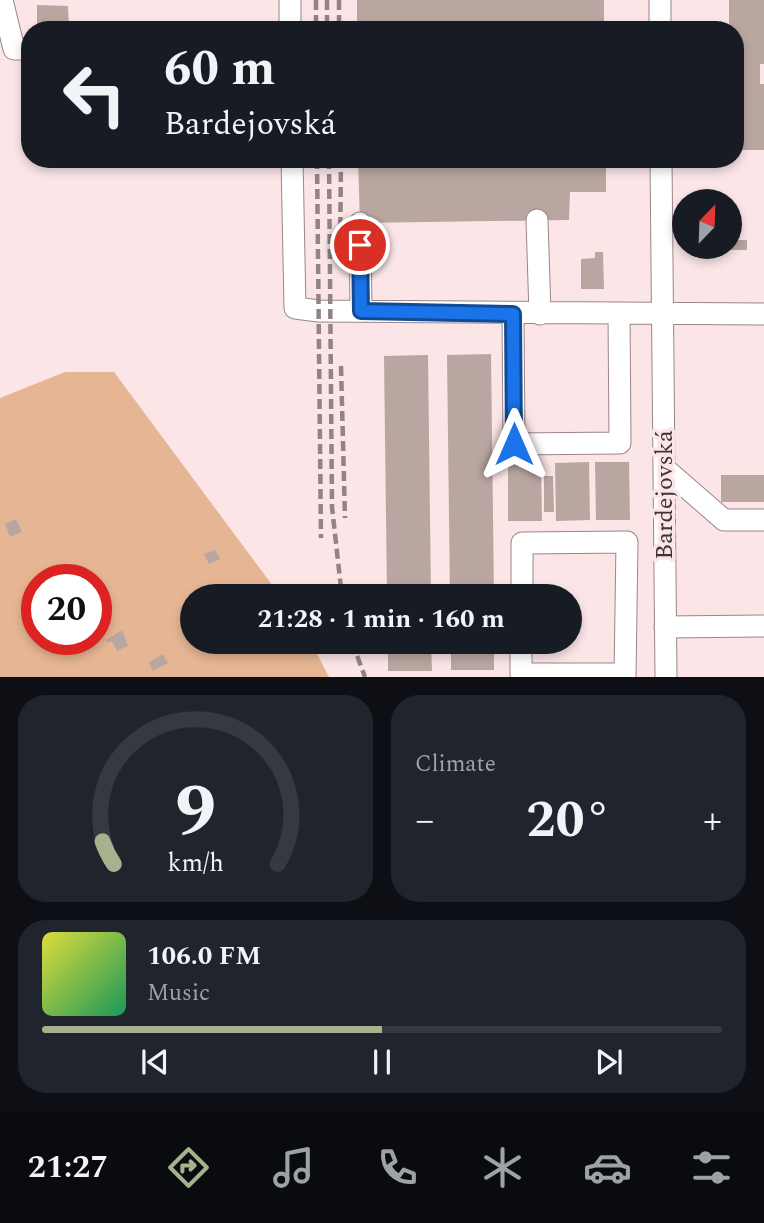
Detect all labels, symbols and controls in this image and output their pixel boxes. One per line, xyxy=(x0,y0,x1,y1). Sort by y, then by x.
text: 60 m xyxy=(164,32,275,107)
icon: left xyxy=(49,49,140,140)
text: Bardejovská xyxy=(164,100,336,149)
north arrow xyxy=(672,189,742,259)
map controls xyxy=(672,189,742,259)
pin xyxy=(330,215,390,275)
icon: arrive xyxy=(341,226,379,264)
position arrow xyxy=(477,407,551,481)
street label: Bardejovská xyxy=(647,430,683,560)
speed limit sign: 20 xyxy=(21,564,112,655)
text: 21:28 · 1 min · 160 m xyxy=(257,599,505,639)
text: Climate xyxy=(415,747,496,782)
text: 9 xyxy=(175,758,216,869)
text: 20° xyxy=(526,781,611,860)
text: − xyxy=(415,792,434,850)
text: + xyxy=(703,792,722,850)
text: km/h xyxy=(167,845,224,883)
text: 106.0 FM xyxy=(147,936,261,976)
text: Music xyxy=(147,976,210,1011)
icon: previous xyxy=(136,1043,174,1081)
icon: pause xyxy=(363,1043,401,1081)
icon: next xyxy=(590,1043,628,1081)
text: 21:27 xyxy=(28,1143,108,1192)
icon: directions xyxy=(164,1143,213,1192)
icon: music xyxy=(269,1143,318,1192)
icon: phone xyxy=(373,1143,422,1192)
icon: climate xyxy=(478,1143,527,1192)
icon: car xyxy=(583,1143,632,1192)
icon: filters xyxy=(687,1143,736,1192)

